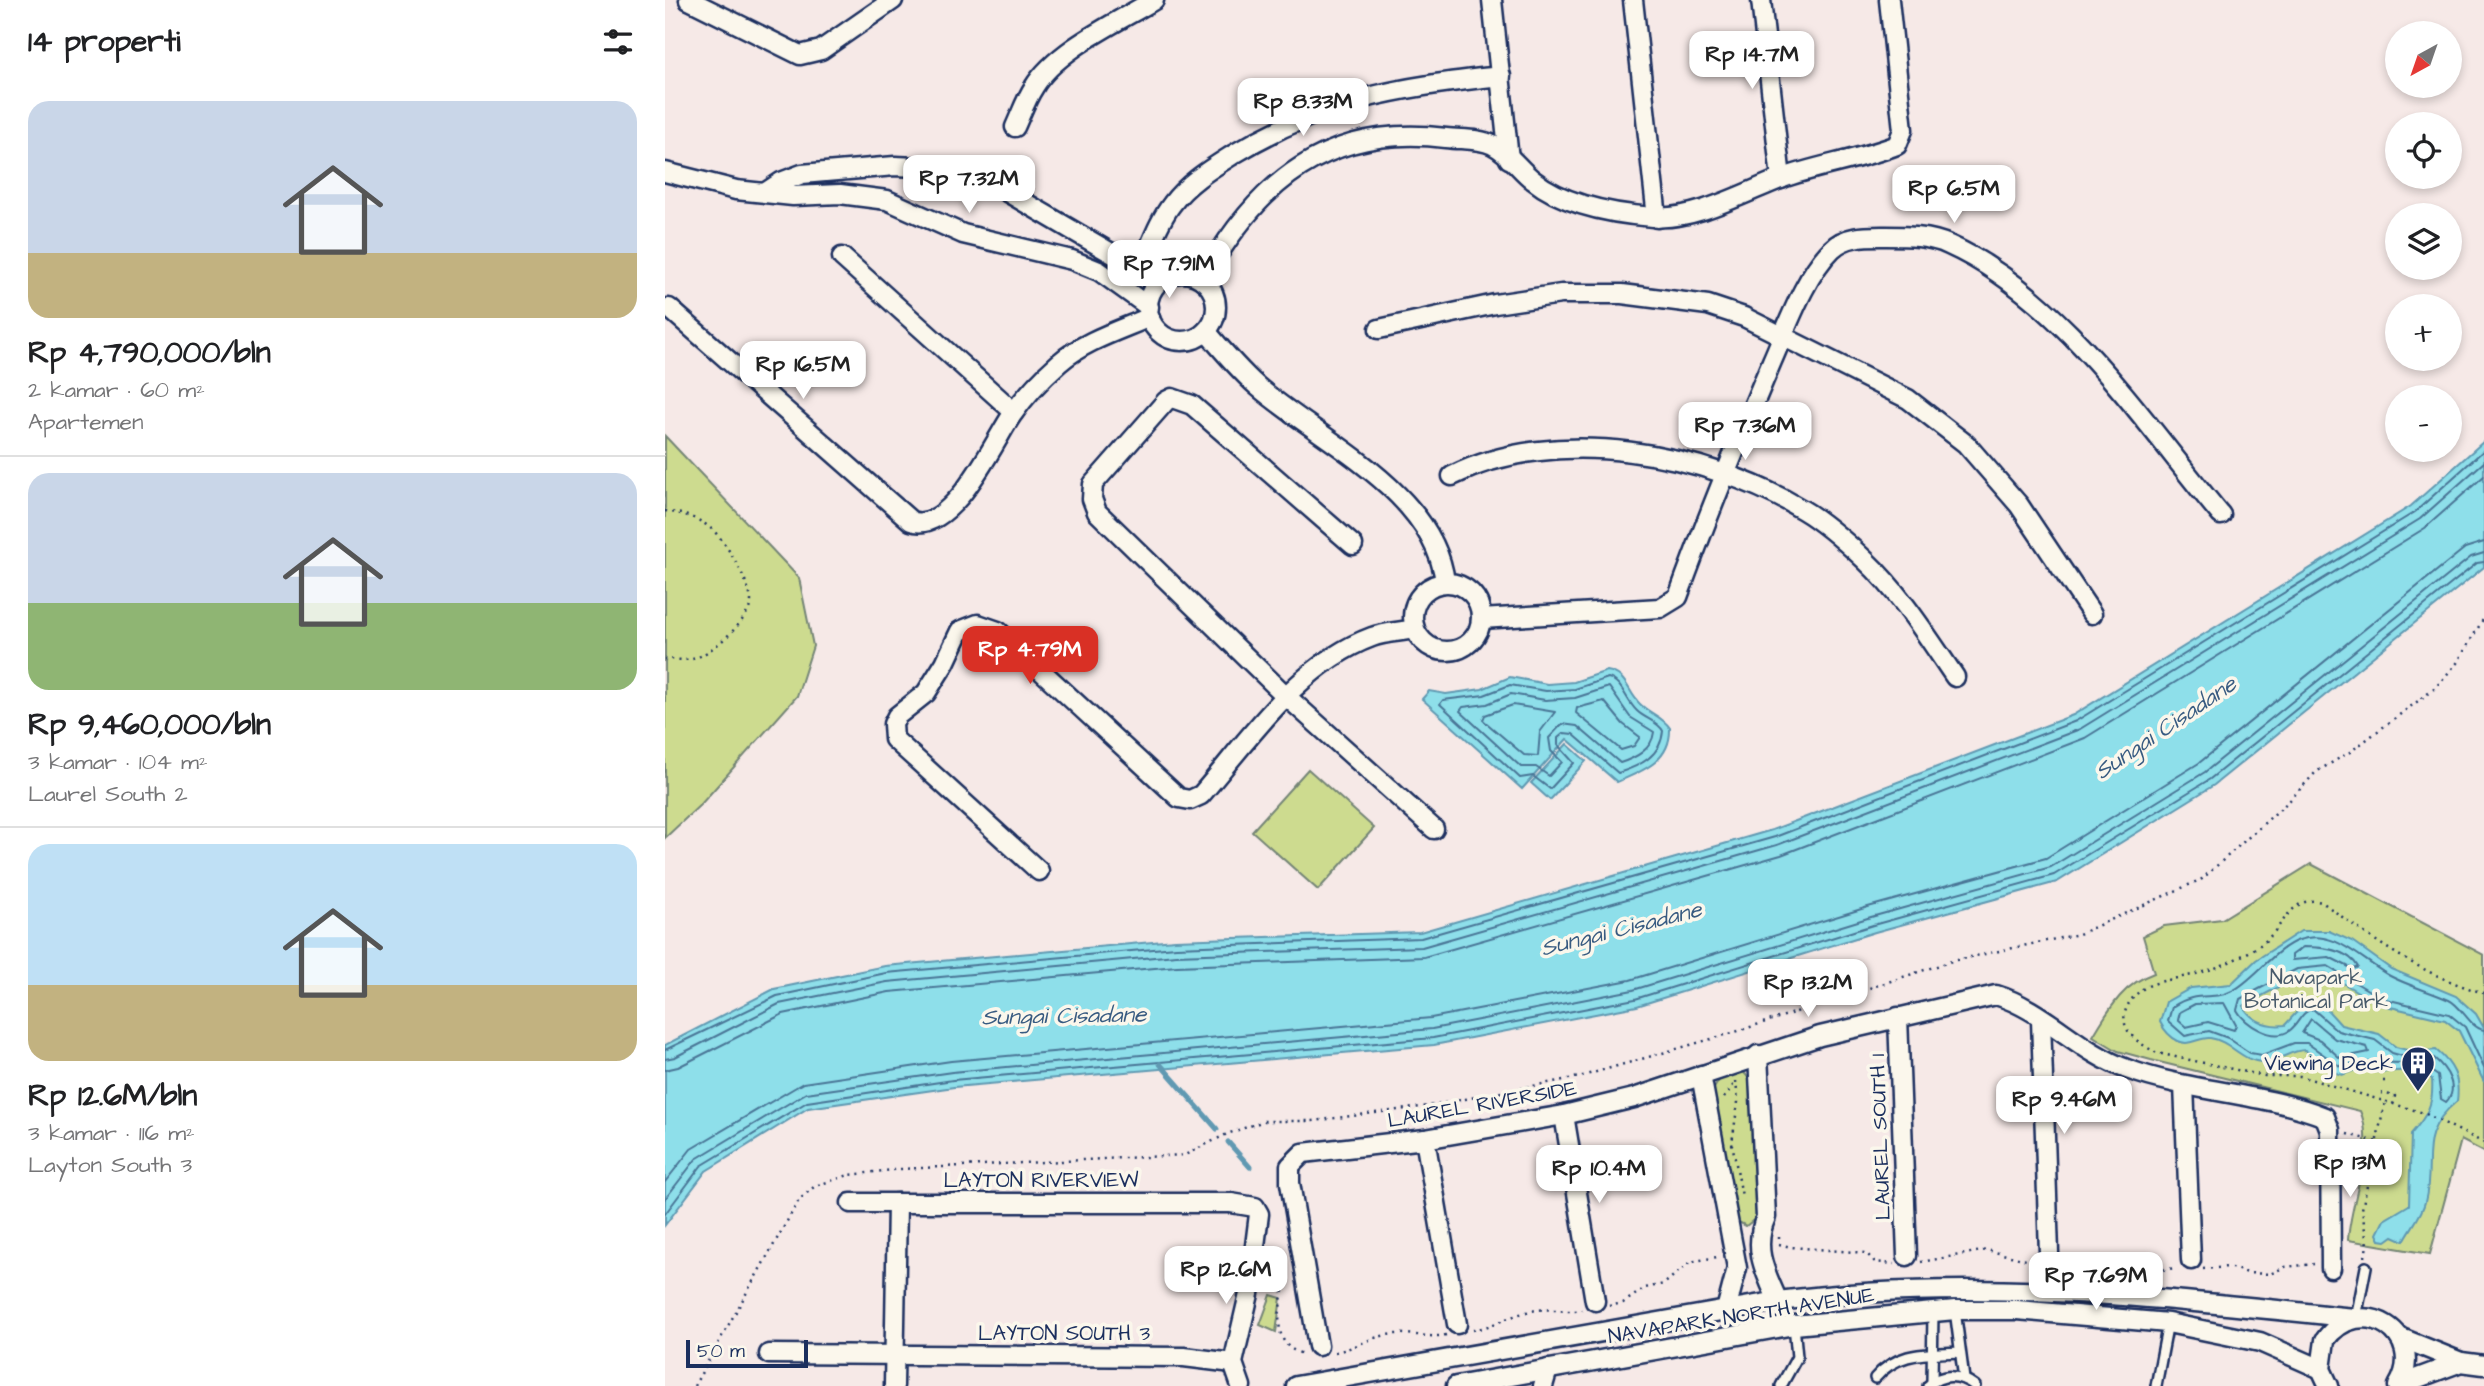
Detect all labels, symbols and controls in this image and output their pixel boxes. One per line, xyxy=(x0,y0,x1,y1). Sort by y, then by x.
text: 14 properti xyxy=(28,21,181,63)
north arrow xyxy=(2385,21,2462,98)
map controls xyxy=(2385,21,2462,462)
icon: filters xyxy=(599,23,637,61)
pin: Rp 14.7M xyxy=(1680,32,1824,91)
text: Rp 14.7M xyxy=(1705,38,1799,70)
pin: Rp 8.33M xyxy=(1231,78,1375,138)
text: Rp 8.33M xyxy=(1254,85,1353,117)
button: locate xyxy=(2385,112,2462,189)
icon: home xyxy=(270,147,396,273)
pin: Rp 7.32M xyxy=(897,156,1041,215)
text: Rp 7.32M xyxy=(919,162,1019,194)
pin: Rp 6.5M xyxy=(1889,166,2019,225)
text: Rp 6.5M xyxy=(1908,172,2000,204)
button: layers xyxy=(2385,203,2462,280)
pin: Rp 7.91M xyxy=(1097,240,1241,300)
text: Rp 7.91M xyxy=(1124,247,1214,279)
button: + xyxy=(2385,294,2462,371)
text: Rp 4,790,000/bln xyxy=(28,332,271,374)
pin: Rp 16.5M xyxy=(731,342,875,401)
text: Rp 16.5M xyxy=(756,348,850,380)
text: 2 kamar · 60 m² xyxy=(28,374,205,406)
button: − xyxy=(2385,385,2462,462)
pin: Rp 7.36M xyxy=(1673,402,1817,462)
text: Apartemen xyxy=(28,406,144,438)
text: Rp 7.36M xyxy=(1695,409,1795,441)
icon: home xyxy=(270,519,396,645)
pin: Rp 4.79M xyxy=(958,626,1102,686)
text: Rp 4.79M xyxy=(978,633,1082,665)
water label: Sungai Cisadane xyxy=(2088,668,2245,788)
text: Rp 9,460,000/bln xyxy=(28,704,271,746)
text: 3 kamar · 104 m² xyxy=(28,746,208,778)
text: Laurel South 2 xyxy=(28,778,188,810)
icon: home xyxy=(270,890,396,1016)
water label: Sungai Cisadane xyxy=(1537,893,1707,965)
pin: Rp 13.2M xyxy=(1736,960,1880,1019)
park label: Navapark Botanical Park xyxy=(2244,963,2388,1016)
text: Rp 13.2M xyxy=(1764,966,1852,998)
water label: Sungai Cisadane xyxy=(981,999,1148,1034)
building icon: Viewing Deck xyxy=(2399,1044,2437,1093)
place label: Viewing Deck xyxy=(2264,1049,2393,1080)
street label: LAUREL SOUTH 1 xyxy=(1863,1053,1898,1221)
street label: LAUREL RIVERSIDE xyxy=(1385,1073,1579,1135)
text: Rp 12.6M/bln xyxy=(28,1075,197,1117)
pin: Rp 9.46M xyxy=(1992,1076,2136,1136)
text: Rp 9.46M xyxy=(2012,1083,2116,1115)
text: 3 kamar · 116 m² xyxy=(28,1117,195,1149)
pin: Rp 13M xyxy=(2293,1140,2407,1199)
pin: Rp 10.4M xyxy=(1527,1146,1671,1205)
text: Rp 13M xyxy=(2314,1146,2386,1178)
text: Layton South 3 xyxy=(28,1149,192,1181)
text: Rp 10.4M xyxy=(1552,1152,1646,1184)
street label: LAYTON RIVERVIEW xyxy=(943,1166,1139,1195)
pin: Rp 12.6M xyxy=(1154,1246,1298,1306)
pin: Rp 7.69M xyxy=(2024,1252,2168,1312)
text: Rp 12.6M xyxy=(1180,1253,1272,1285)
text: Rp 7.69M xyxy=(2045,1259,2147,1291)
street label: NAVAPARK NORTH AVENUE xyxy=(1606,1280,1877,1351)
street label: LAYTON SOUTH 3 xyxy=(978,1319,1150,1348)
scale bar xyxy=(686,1337,809,1369)
text: 50 m xyxy=(697,1338,745,1365)

